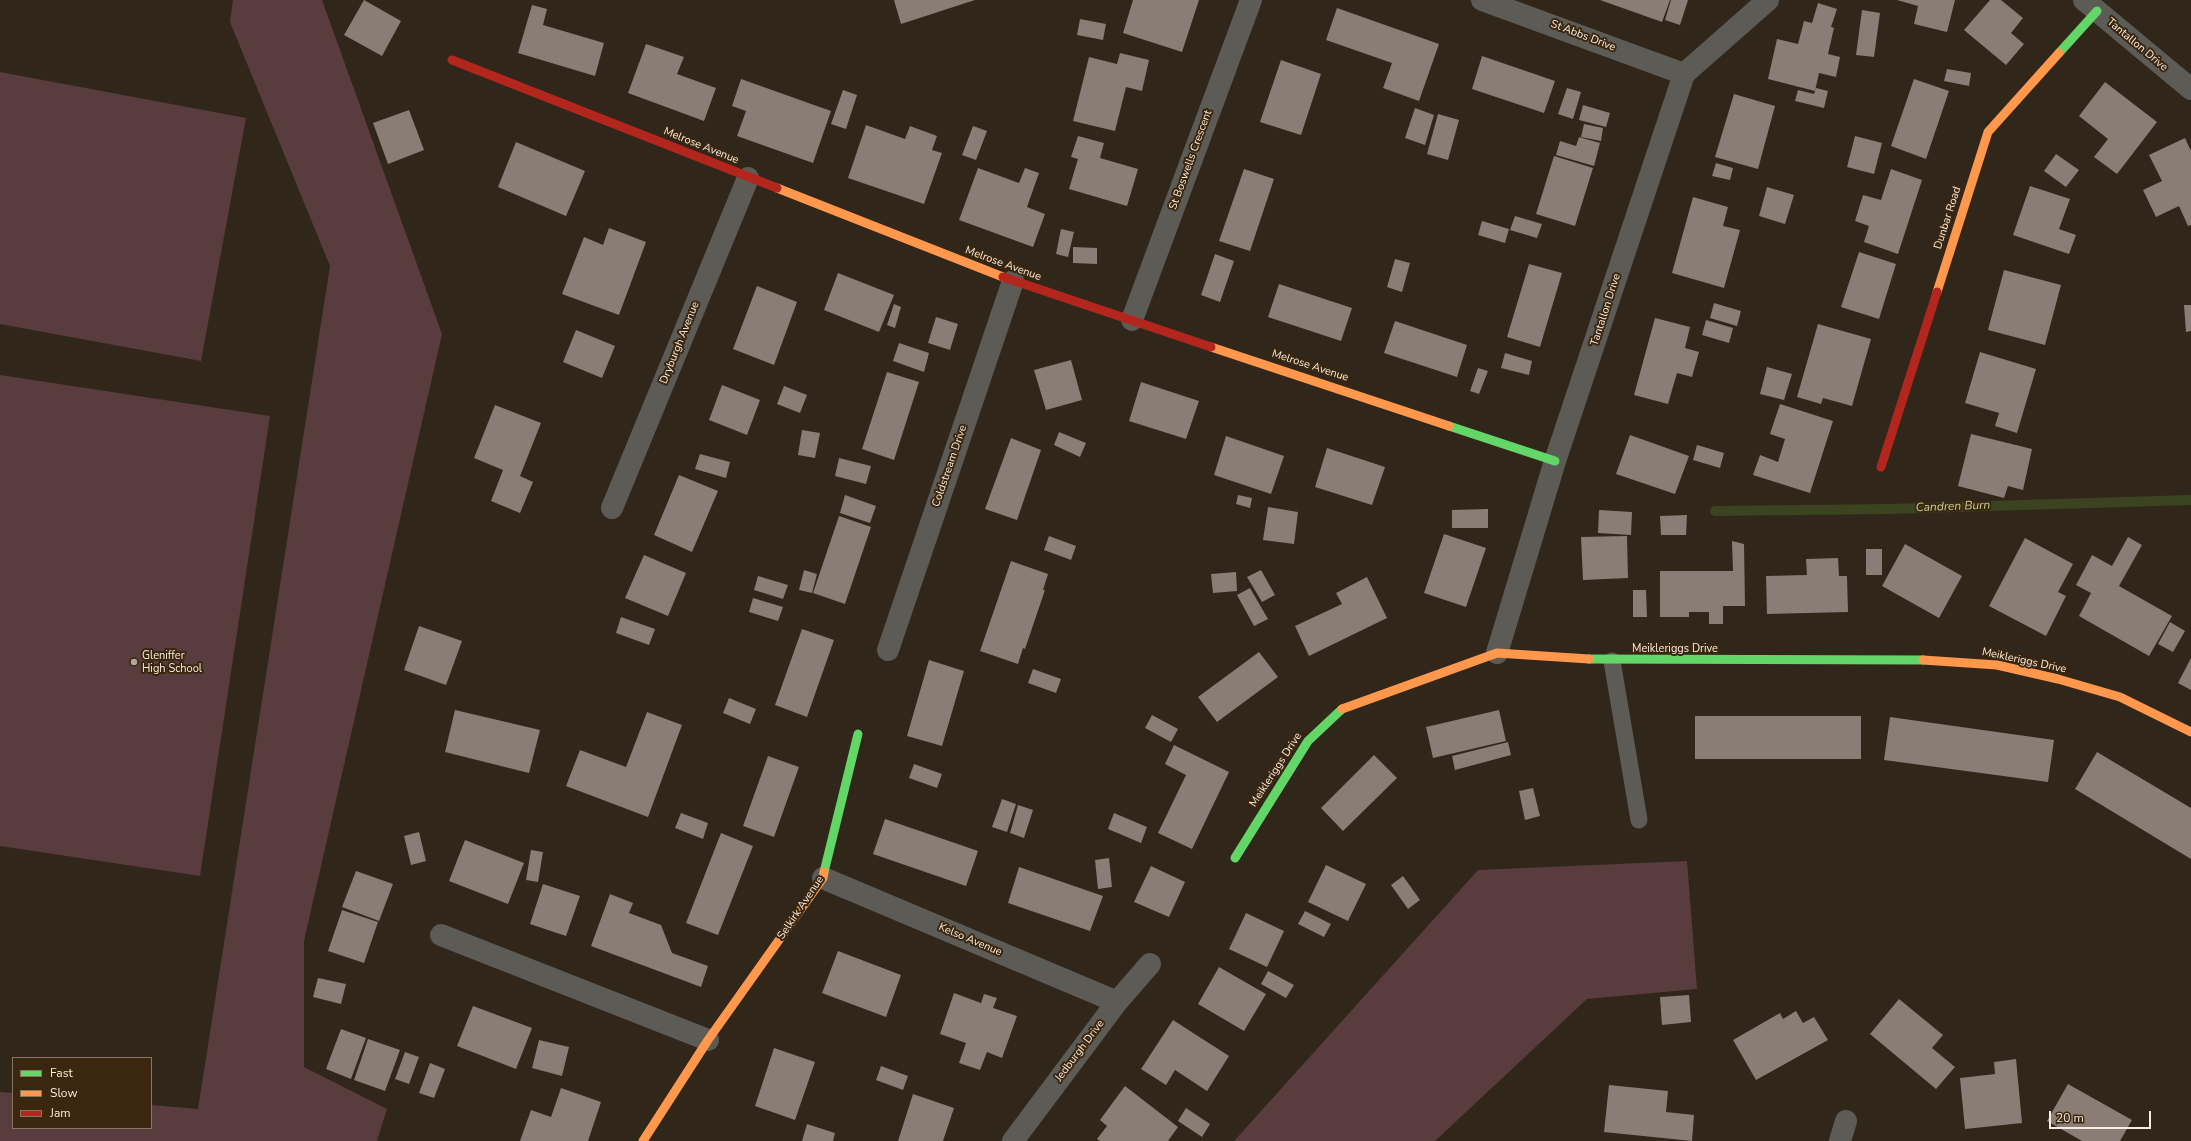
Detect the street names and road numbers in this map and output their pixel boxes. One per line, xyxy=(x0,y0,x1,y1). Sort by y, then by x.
street label: Tantallon Drive xyxy=(2104,16,2170,74)
street label: St Abbs Drive xyxy=(1549,18,1617,54)
street label: St Boswells Crescent xyxy=(1167,108,1215,212)
street label: Melrose Avenue xyxy=(661,125,741,167)
street label: Dunbar Road xyxy=(1932,185,1964,251)
street label: Melrose Avenue xyxy=(963,244,1043,284)
street label: Tantallon Drive xyxy=(1588,272,1624,348)
street label: Dryburgh Avenue xyxy=(657,300,703,386)
street label: Melrose Avenue xyxy=(1270,347,1350,385)
street label: Coldstream Drive xyxy=(930,423,970,509)
street label: Meikleriggs Drive xyxy=(1632,642,1718,656)
street label: Meikleriggs Drive xyxy=(1981,646,2067,676)
street label: Meikleriggs Drive xyxy=(1247,730,1305,810)
street label: Selkirk Avenue xyxy=(775,874,827,942)
street label: Kelso Avenue xyxy=(936,921,1004,959)
street label: Jedburgh Drive xyxy=(1052,1018,1108,1084)

